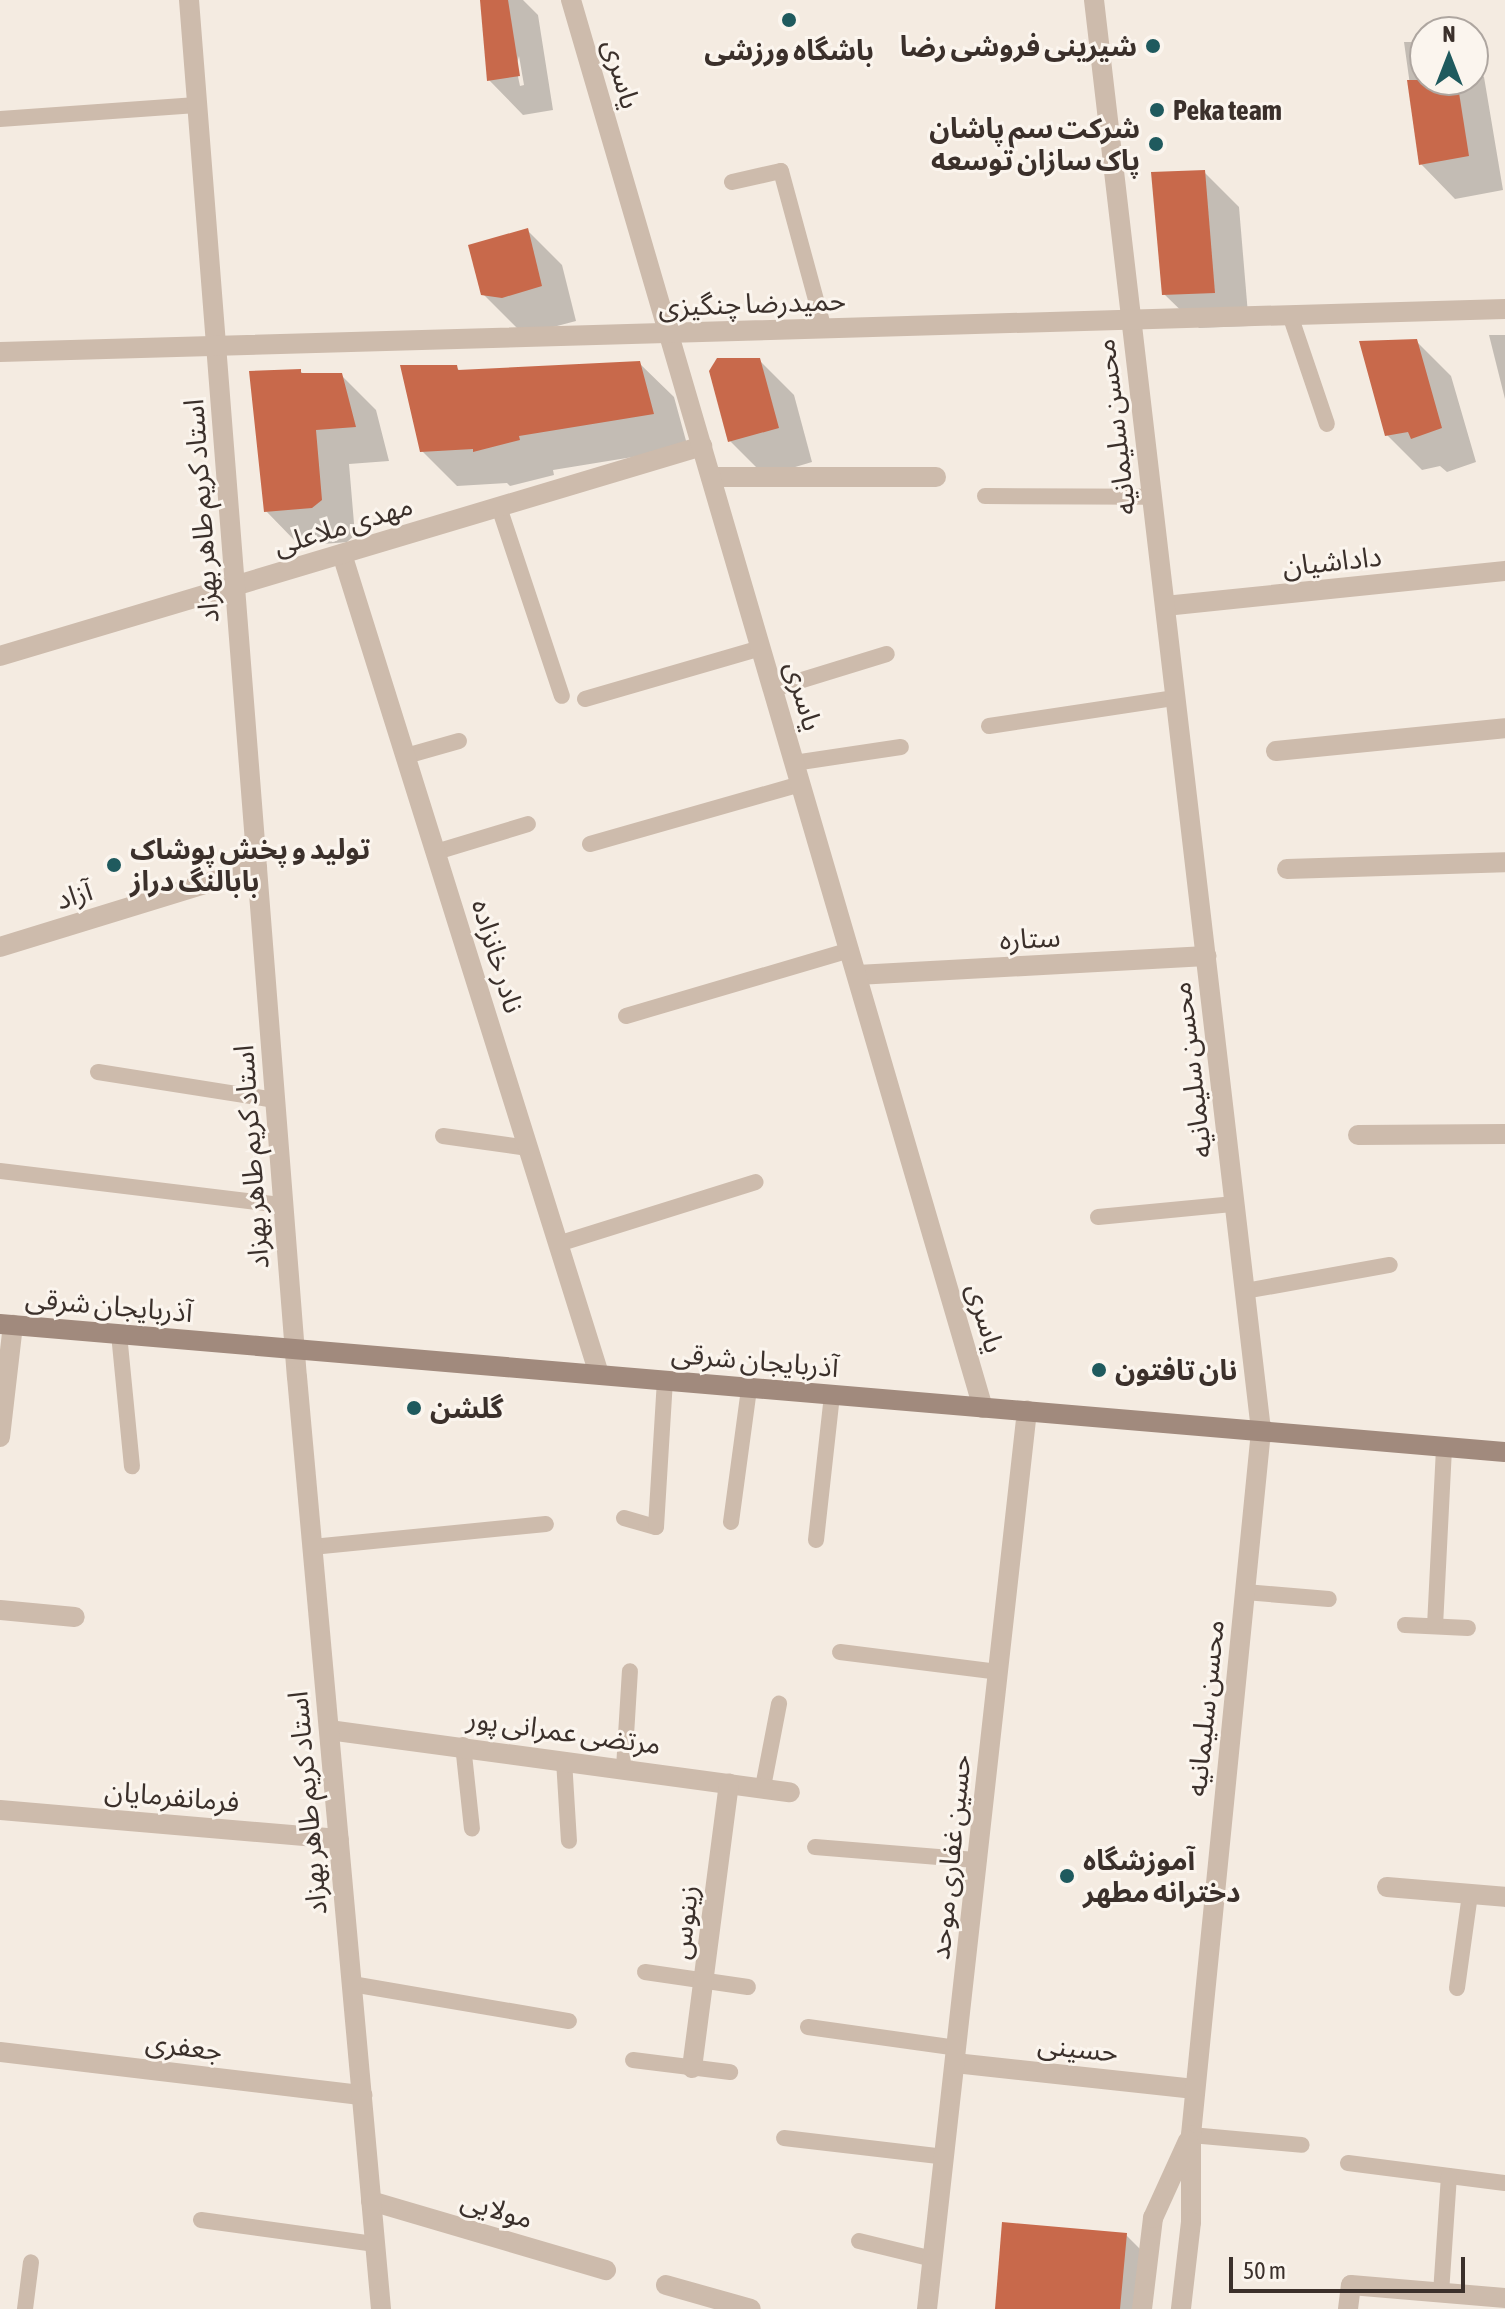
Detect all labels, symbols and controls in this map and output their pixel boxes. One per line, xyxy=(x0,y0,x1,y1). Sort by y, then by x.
marker: باشگاه ورزشی xyxy=(780,11,798,29)
north arrow xyxy=(1409,16,1489,96)
text: N xyxy=(1443,21,1455,47)
place label: شیرینی فروشی رضا xyxy=(900,29,1137,63)
place label: باشگاه ورزشی xyxy=(704,33,874,67)
street label: یاسری xyxy=(596,35,648,113)
marker: شیرینی فروشی رضا xyxy=(1144,37,1162,55)
place label: Peka team xyxy=(1173,93,1282,127)
marker: Peka team xyxy=(1148,101,1166,119)
place label: شرکت سم پاشان پاک سازان توسعه xyxy=(929,111,1140,177)
marker: شرکت سم پاشان پاک سازان توسعه xyxy=(1147,135,1165,153)
street label: حمیدرضا چنگیزی xyxy=(658,283,846,323)
street label: محسن سلیمانیه xyxy=(1088,337,1142,517)
street label: استاد کریم طاهر بهزاد xyxy=(176,398,226,624)
street label: مهدی ملاعلی xyxy=(269,488,417,562)
street label: داداشیان xyxy=(1281,539,1383,583)
street label: یاسری xyxy=(778,657,830,735)
place label: تولید و پخش پوشاک بابالنگ دراز xyxy=(130,832,370,898)
marker: تولید و پخش پوشاک بابالنگ دراز xyxy=(105,856,123,874)
street label: آزاد xyxy=(52,874,96,916)
street label: نادر خانزاده xyxy=(465,895,531,1017)
street label: ستاره xyxy=(999,920,1061,956)
street label: محسن سلیمانیه xyxy=(1164,980,1218,1160)
street label: استاد کریم طاهر بهزاد xyxy=(226,1044,276,1270)
street label: یاسری xyxy=(960,1279,1012,1357)
street label: آذربایجان شرقی xyxy=(24,1281,194,1329)
street label: آذربایجان شرقی xyxy=(670,1336,840,1384)
place label: نان تافتون xyxy=(1115,1353,1237,1387)
marker: نان تافتون xyxy=(1090,1361,1108,1379)
place label: گلشن xyxy=(430,1391,503,1425)
marker: گلشن xyxy=(405,1399,423,1417)
street label: محسن سلیمانیه xyxy=(1179,1618,1231,1798)
street label: استاد کریم طاهر بهزاد xyxy=(280,1690,334,1916)
street label: مرتضی عمرانی پور xyxy=(465,1701,663,1761)
street label: حسین غفاری موحد xyxy=(923,1753,977,1961)
street label: فرمانفرمایان xyxy=(103,1773,241,1819)
place label: آموزشگاه دخترانه مطهر xyxy=(1083,1843,1241,1909)
marker: آموزشگاه دخترانه مطهر xyxy=(1058,1867,1076,1885)
street label: زینوس xyxy=(663,1883,705,1961)
street label: جعفری xyxy=(144,2025,224,2067)
street label: حسینی xyxy=(1036,2027,1120,2069)
street label: مولایی xyxy=(457,2183,537,2235)
scale bar xyxy=(1233,2241,1469,2291)
text: 50 m xyxy=(1243,2257,1286,2284)

